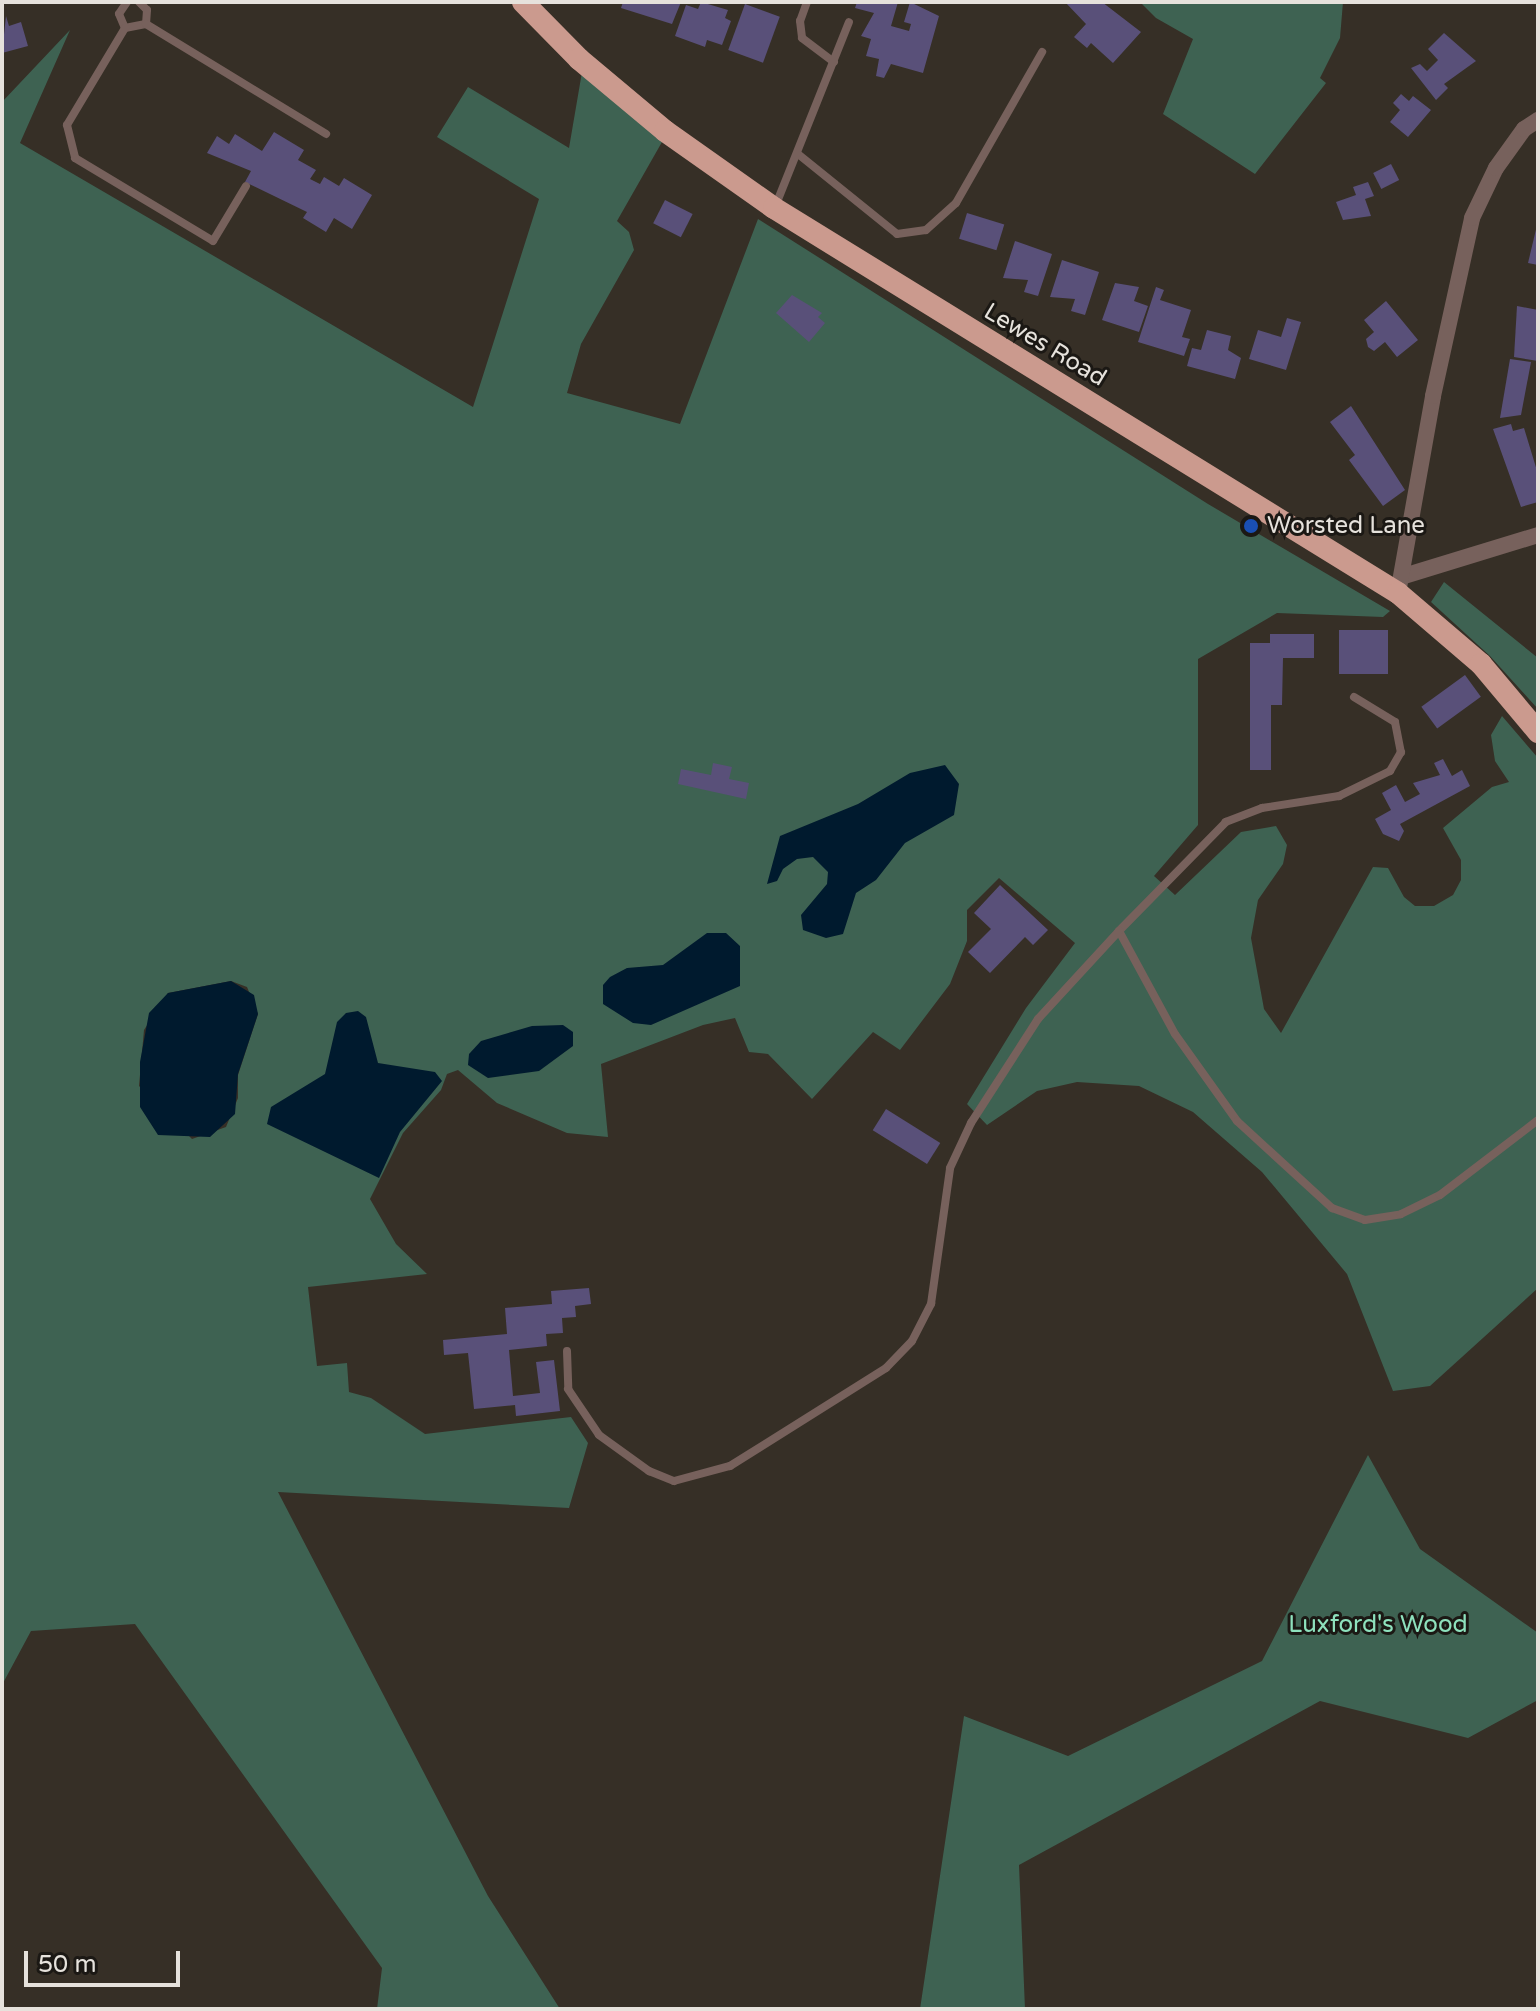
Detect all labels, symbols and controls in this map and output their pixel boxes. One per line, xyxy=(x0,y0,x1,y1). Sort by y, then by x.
street label: Lewes Road xyxy=(979,297,1111,393)
place label: Worsted Lane xyxy=(1267,512,1425,540)
marker: Worsted Lane xyxy=(1242,517,1260,535)
park label: Luxford's Wood xyxy=(1288,1611,1468,1639)
scale bar xyxy=(28,1935,184,1985)
text: 50 m xyxy=(38,1950,96,1979)

